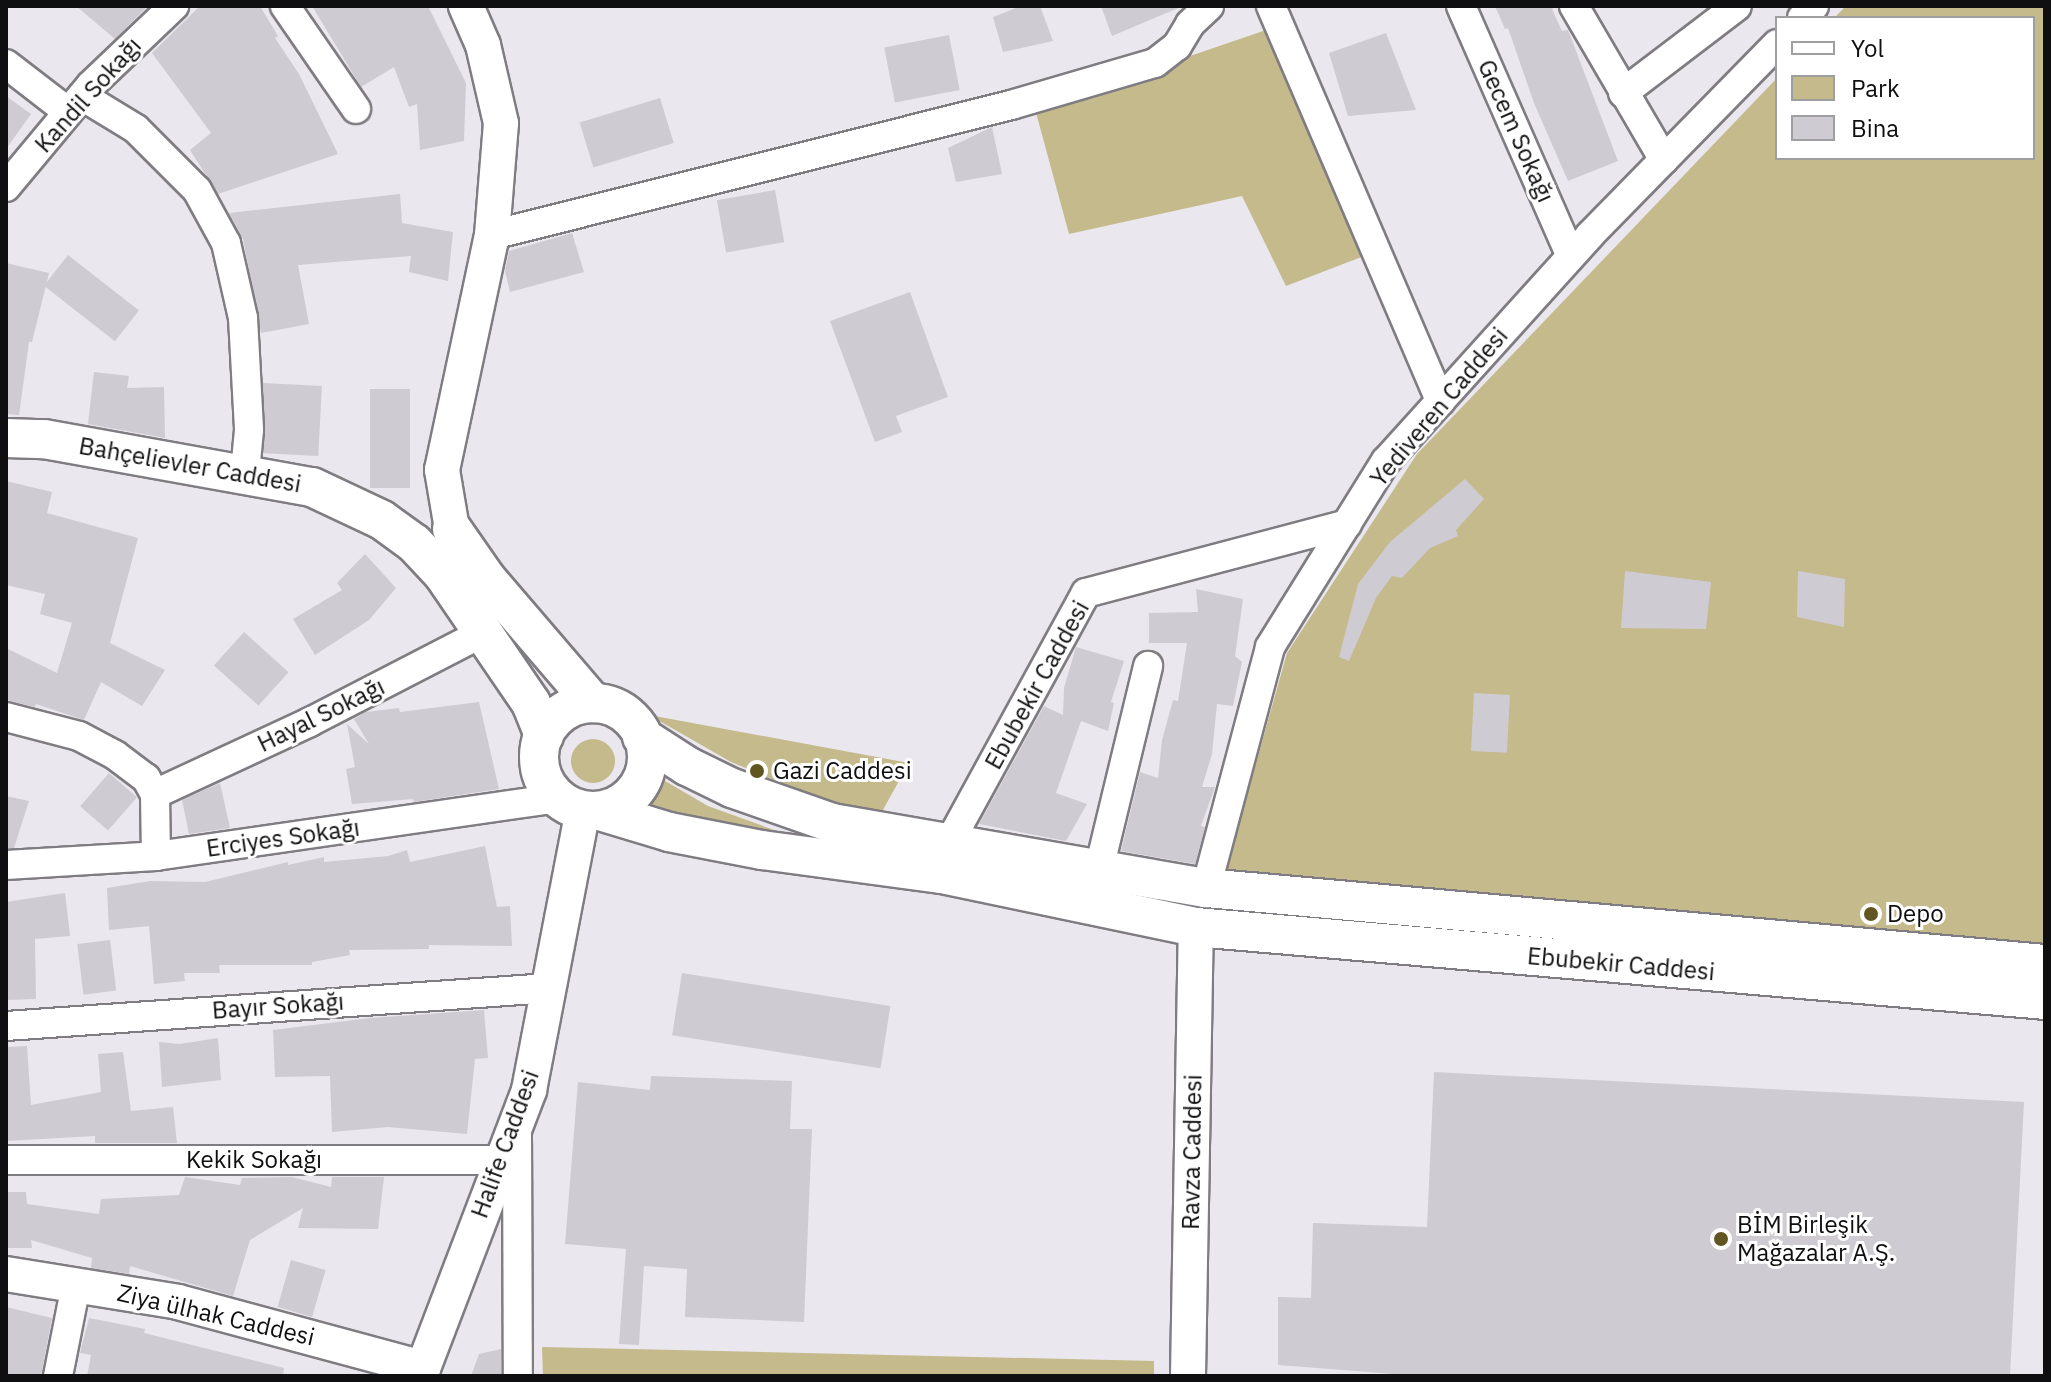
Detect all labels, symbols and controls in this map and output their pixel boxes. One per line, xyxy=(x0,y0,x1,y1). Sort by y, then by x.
legend xyxy=(1775,16,2035,160)
street label: Kandil Sokağı xyxy=(29,32,147,158)
text: Yol xyxy=(1851,32,1884,64)
street label: Gecem Sokağı xyxy=(1472,55,1560,207)
text: Park xyxy=(1851,72,1900,104)
text: Bina xyxy=(1851,112,1899,144)
street label: Yediveren Caddesi xyxy=(1364,322,1514,492)
street label: Bahçelievler Caddesi xyxy=(77,431,303,499)
street label: Ebubekir Caddesi xyxy=(979,596,1095,774)
street label: Hayal Sokağı xyxy=(253,672,389,758)
place label: Gazi Caddesi xyxy=(773,757,912,785)
marker: Gazi Caddesi xyxy=(748,762,766,780)
street label: Erciyes Sokağı xyxy=(204,813,362,863)
place label: Depo xyxy=(1887,900,1944,928)
marker: Depo xyxy=(1862,905,1880,923)
street label: Ebubekir Caddesi xyxy=(1526,941,1716,987)
street label: Bayır Sokağı xyxy=(211,987,345,1025)
street label: Halife Caddesi xyxy=(465,1066,545,1222)
street label: Ravza Caddesi xyxy=(1176,1074,1208,1230)
street label: Kekik Sokağı xyxy=(186,1146,322,1174)
place label: BİM Birleşik Mağazalar A.Ş. xyxy=(1737,1211,1895,1267)
marker: BİM Birleşik Mağazalar A.Ş. xyxy=(1712,1230,1730,1248)
street label: Ziya ülhak Caddesi xyxy=(115,1278,317,1352)

